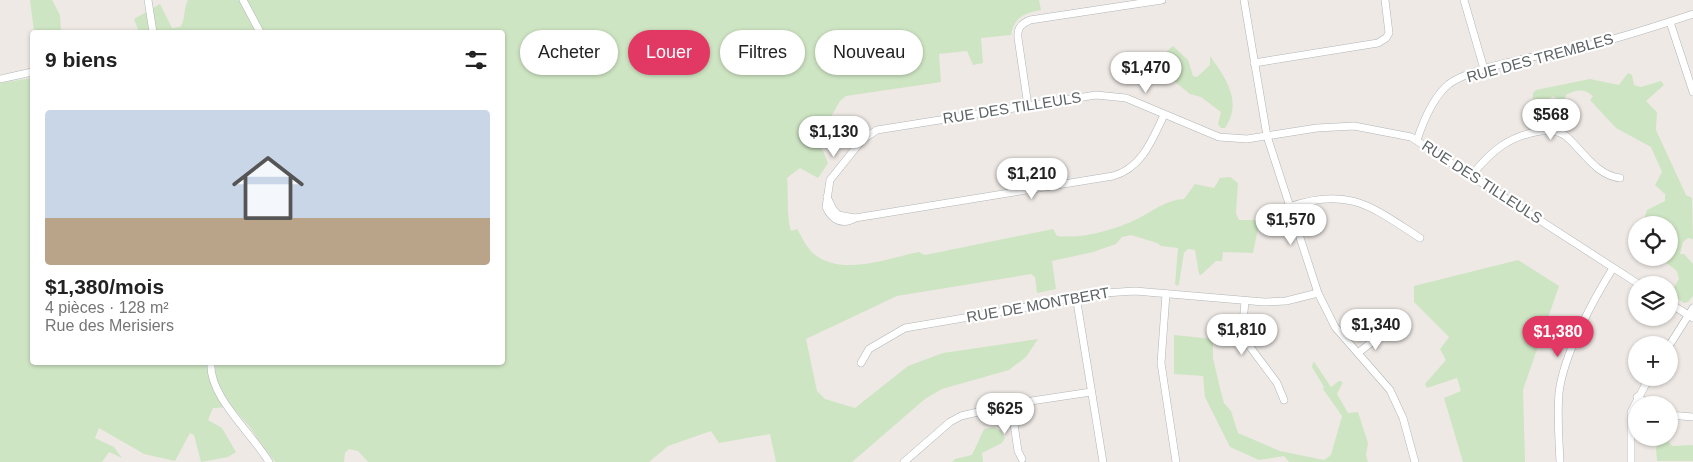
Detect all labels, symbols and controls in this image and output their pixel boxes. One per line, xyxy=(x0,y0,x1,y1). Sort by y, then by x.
chip: Acheter xyxy=(520,30,618,75)
chip: Louer xyxy=(628,30,710,75)
chip: Filtres xyxy=(720,30,805,75)
chip: Nouveau xyxy=(815,30,923,75)
street label: RUE DES TREMBLES xyxy=(1465,30,1615,85)
icon: filters xyxy=(462,46,490,74)
text: 9 biens xyxy=(45,48,117,71)
pin: $1,470 xyxy=(1105,52,1187,94)
text: $1,470 xyxy=(1122,59,1170,76)
street label: RUE DES TILLEULS xyxy=(942,88,1082,127)
pin: $568 xyxy=(1521,98,1581,141)
text: $568 xyxy=(1533,106,1569,123)
pin: $1,130 xyxy=(793,116,875,158)
text: $1,130 xyxy=(810,123,858,140)
street label: RUE DES TILLEULS xyxy=(1419,136,1546,227)
icon: home xyxy=(223,143,313,233)
pin: $1,210 xyxy=(991,158,1073,200)
text: $1,210 xyxy=(1008,165,1056,182)
pin: $1,570 xyxy=(1250,204,1332,246)
text: $1,570 xyxy=(1267,211,1315,228)
map controls xyxy=(1628,216,1678,446)
button: locate xyxy=(1628,216,1678,266)
text: $1,380/mois xyxy=(45,275,164,298)
button: layers xyxy=(1628,276,1678,326)
street label: RUE DE MONTBERT xyxy=(965,284,1111,325)
text: 4 pièces · 128 m² xyxy=(45,299,169,316)
pin: $1,340 xyxy=(1335,308,1417,351)
pin: $1,810 xyxy=(1201,314,1283,356)
text: $1,340 xyxy=(1352,316,1400,333)
pin: $1,380 xyxy=(1517,316,1599,358)
text: Rue des Merisiers xyxy=(45,317,174,334)
text: $1,810 xyxy=(1218,321,1266,338)
text: $1,380 xyxy=(1534,323,1582,340)
button: + xyxy=(1628,336,1678,386)
pin: $625 xyxy=(975,392,1035,435)
button: − xyxy=(1628,396,1678,446)
text: $625 xyxy=(987,400,1023,417)

